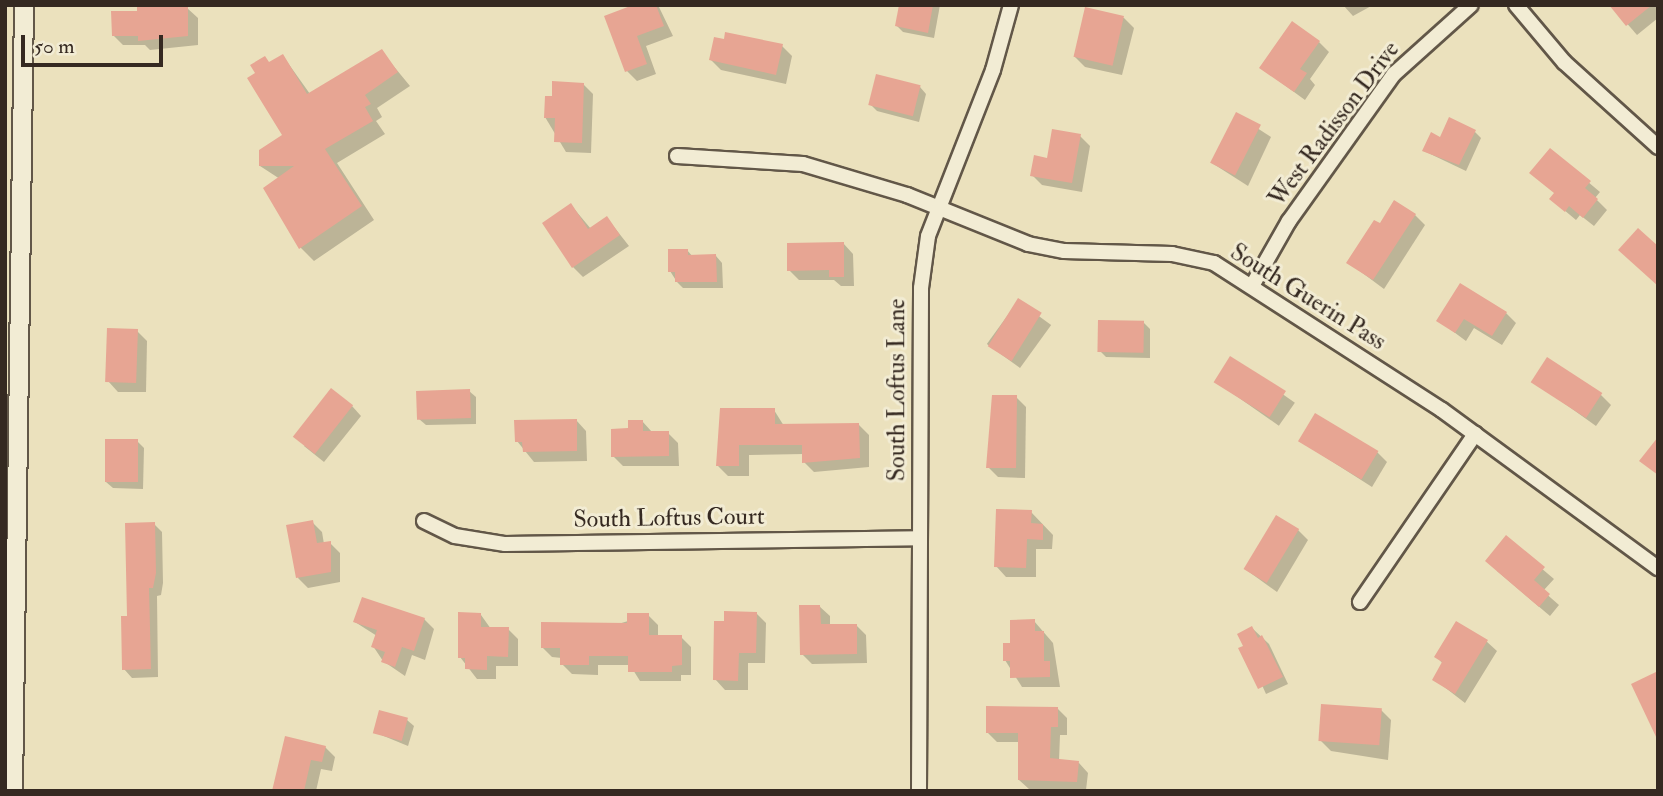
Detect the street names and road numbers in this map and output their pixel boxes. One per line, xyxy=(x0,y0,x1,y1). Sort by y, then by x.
street label: West Radisson Drive xyxy=(1263,36,1405,212)
street label: South Guerin Pass xyxy=(1225,238,1391,356)
street label: South Loftus Lane xyxy=(883,299,911,481)
street label: South Loftus Court xyxy=(573,502,765,534)

